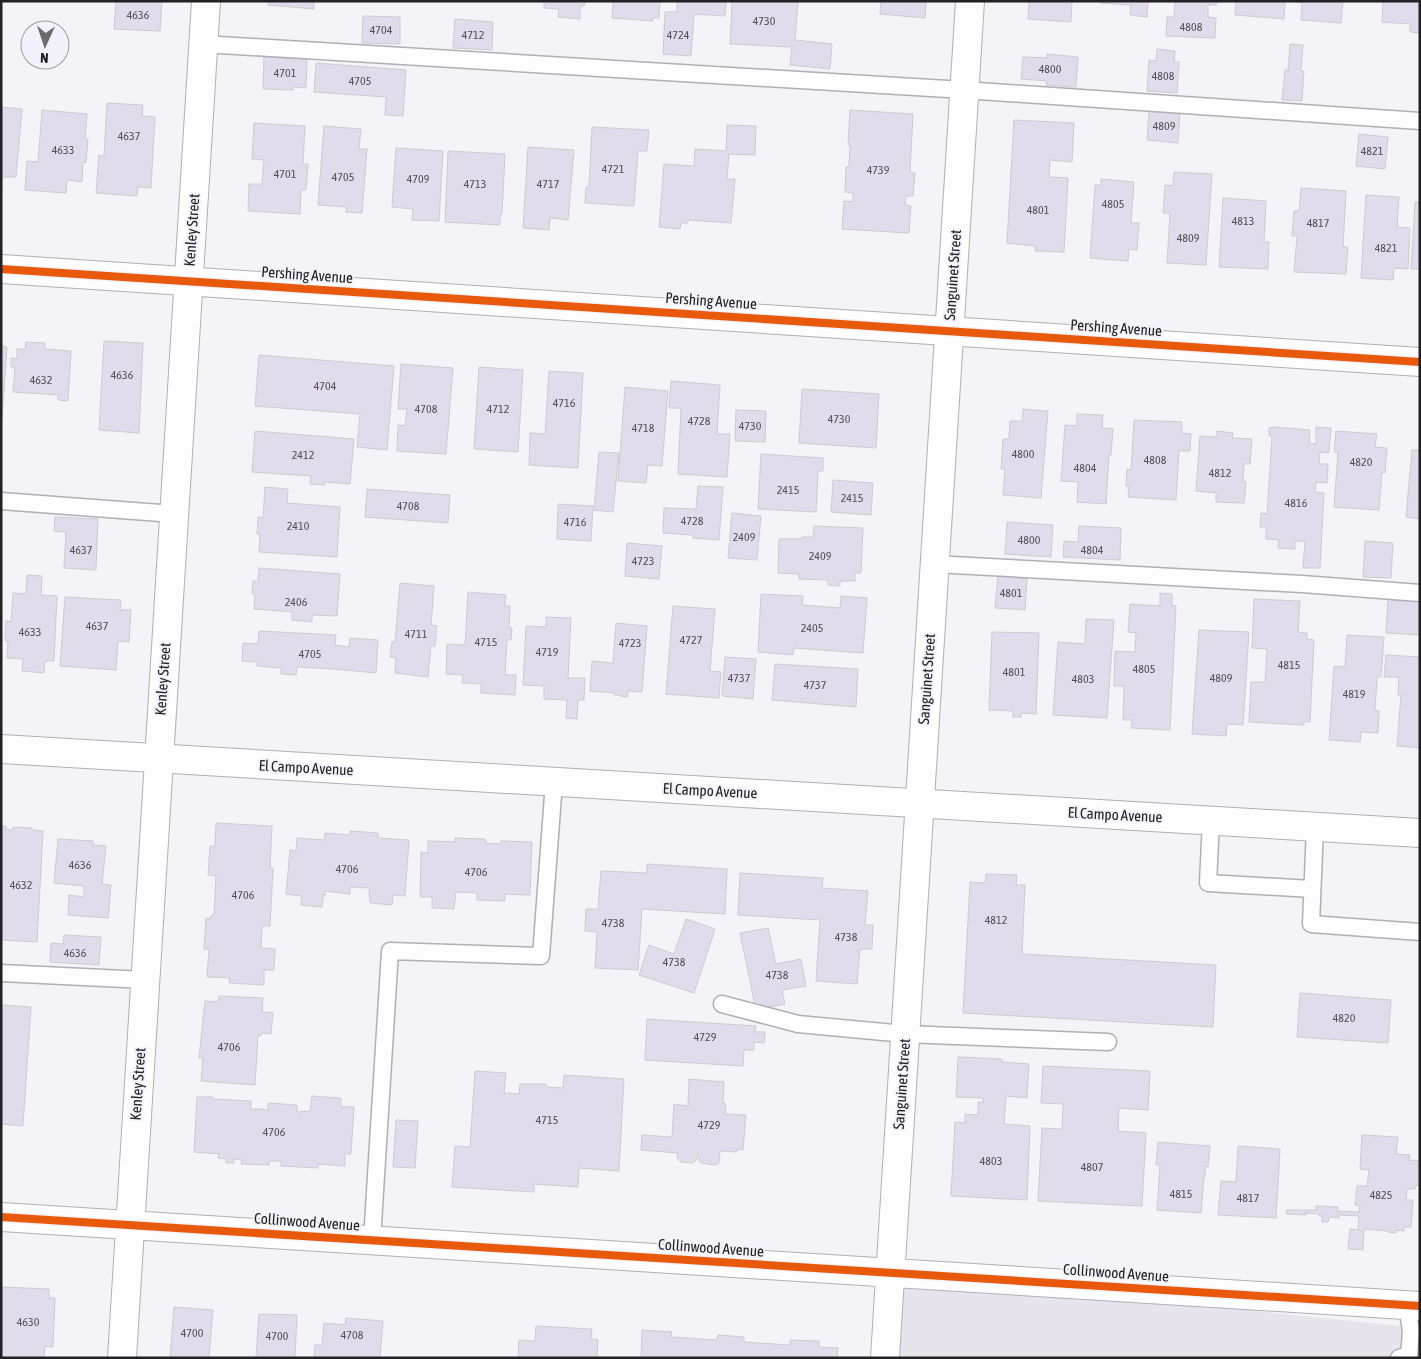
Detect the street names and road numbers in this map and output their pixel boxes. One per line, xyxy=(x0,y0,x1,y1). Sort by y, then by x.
street label: Kenley Street xyxy=(180,193,203,267)
street label: Sanguinet Street xyxy=(941,229,964,321)
street label: Pershing Avenue xyxy=(261,263,354,286)
street label: Pershing Avenue xyxy=(665,289,758,312)
street label: Pershing Avenue xyxy=(1070,316,1163,339)
street label: Sanguinet Street xyxy=(915,633,938,725)
street label: Kenley Street xyxy=(151,642,174,716)
street label: El Campo Avenue xyxy=(258,757,354,778)
street label: El Campo Avenue xyxy=(662,780,758,801)
street label: El Campo Avenue xyxy=(1067,804,1163,825)
street label: Sanguinet Street xyxy=(890,1038,913,1130)
street label: Kenley Street xyxy=(126,1047,149,1121)
street label: Collinwood Avenue xyxy=(254,1209,361,1234)
street label: Collinwood Avenue xyxy=(658,1235,765,1260)
street label: Collinwood Avenue xyxy=(1063,1260,1170,1285)

